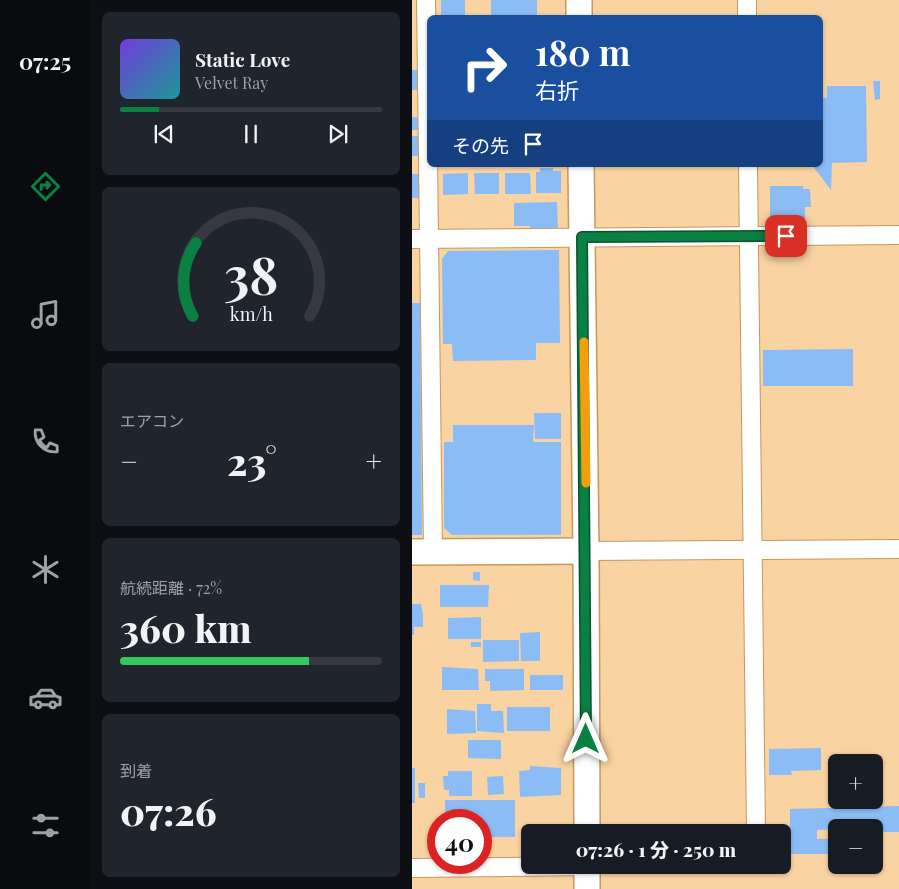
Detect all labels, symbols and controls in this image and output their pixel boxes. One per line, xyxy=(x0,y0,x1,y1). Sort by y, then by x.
text: 180 m xyxy=(535,28,630,75)
icon: right xyxy=(452,35,517,100)
text: 07:25 xyxy=(19,46,71,76)
text: Static Love xyxy=(195,46,290,72)
text: Velvet Ray xyxy=(195,72,268,93)
text: 右折 xyxy=(535,75,579,105)
icon: previous xyxy=(150,120,178,148)
icon: pause xyxy=(237,120,265,148)
icon: next xyxy=(324,120,352,148)
icon: arrive xyxy=(519,130,547,158)
text: その先 xyxy=(452,132,509,158)
icon: directions xyxy=(28,169,63,204)
pin xyxy=(765,215,807,257)
icon: arrive xyxy=(772,222,800,250)
text: 38 xyxy=(224,239,278,308)
icon: music xyxy=(28,297,63,332)
text: km/h xyxy=(230,302,273,325)
text: エアコン xyxy=(120,410,184,431)
icon: phone xyxy=(28,424,63,459)
text: 23° xyxy=(227,435,277,486)
text: − xyxy=(120,442,138,479)
text: + xyxy=(366,442,382,479)
icon: climate xyxy=(28,552,63,587)
text: 航続距離 · 72% xyxy=(120,577,222,598)
text: 360 km xyxy=(120,602,252,653)
icon: car xyxy=(28,680,63,715)
position arrow xyxy=(559,712,611,764)
map controls xyxy=(828,754,883,874)
button: + xyxy=(828,754,883,809)
text: 到着 xyxy=(120,760,152,781)
text: 07:26 xyxy=(120,785,217,836)
icon: filters xyxy=(28,808,63,843)
speed limit sign: 40 xyxy=(427,809,492,874)
button: − xyxy=(828,819,883,874)
text: 07:26 · 1 分 · 250 m xyxy=(576,836,736,862)

